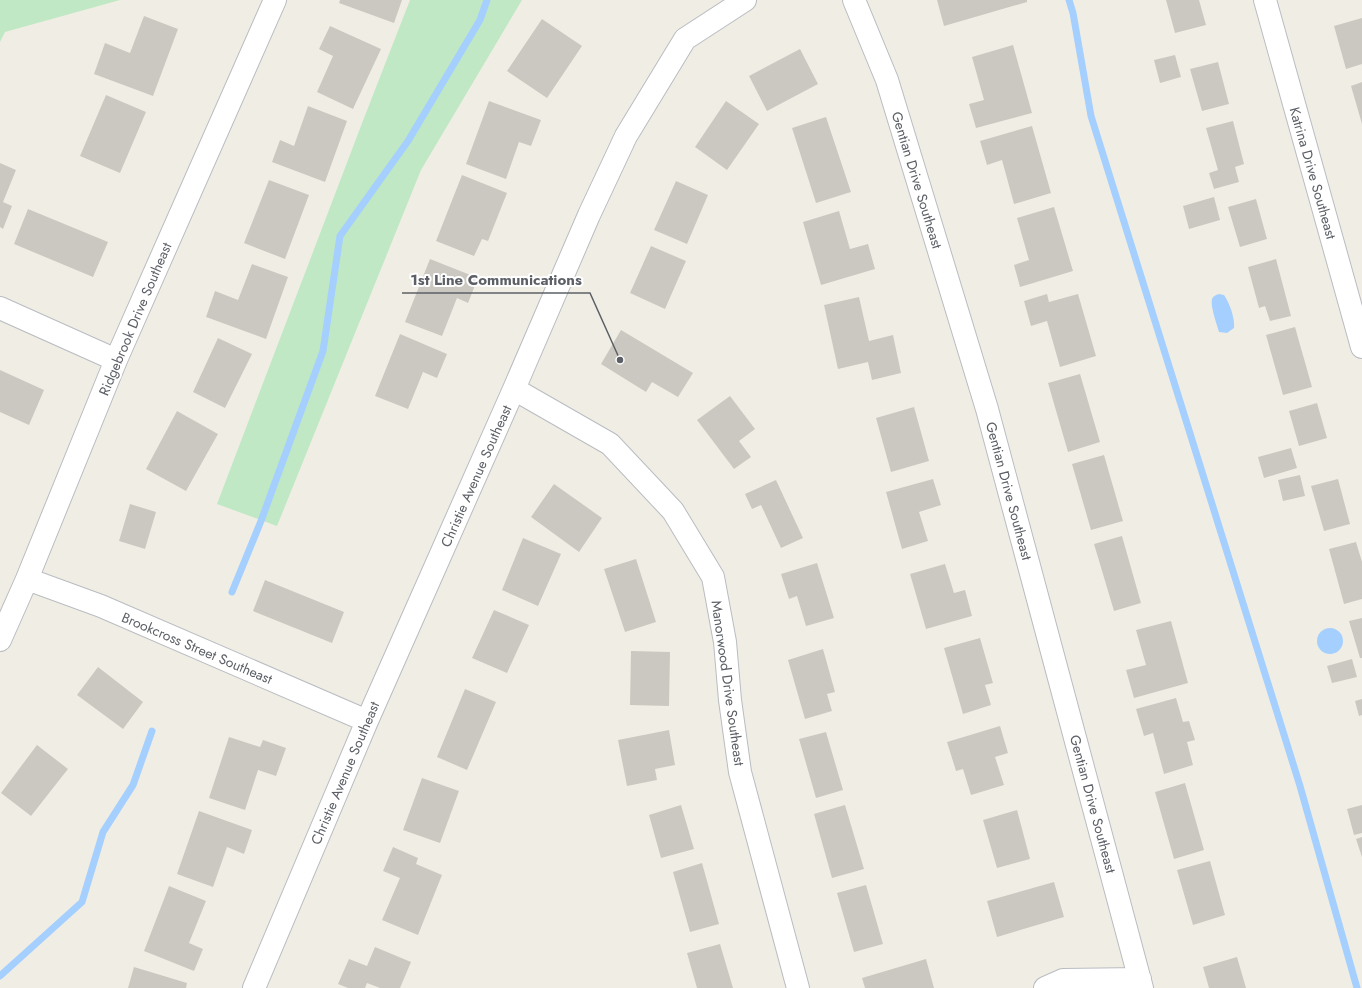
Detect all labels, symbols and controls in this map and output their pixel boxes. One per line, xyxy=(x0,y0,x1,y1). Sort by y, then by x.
street label: Katrina Drive Southeast xyxy=(1285,105,1342,242)
street label: Gentian Drive Southeast xyxy=(887,109,948,252)
street label: Ridgebrook Drive Southeast xyxy=(94,239,177,399)
callout: 1st Line Communications xyxy=(402,266,590,293)
text: 1st Line Communications xyxy=(410,269,582,291)
street label: Christie Avenue Southeast xyxy=(436,401,517,550)
street label: Gentian Drive Southeast xyxy=(981,420,1037,563)
street label: Manorwood Drive Southeast xyxy=(706,599,750,768)
street label: Brookcross Street Southeast xyxy=(119,607,276,689)
street label: Christie Avenue Southeast xyxy=(306,698,384,848)
street label: Gentian Drive Southeast xyxy=(1065,733,1121,876)

